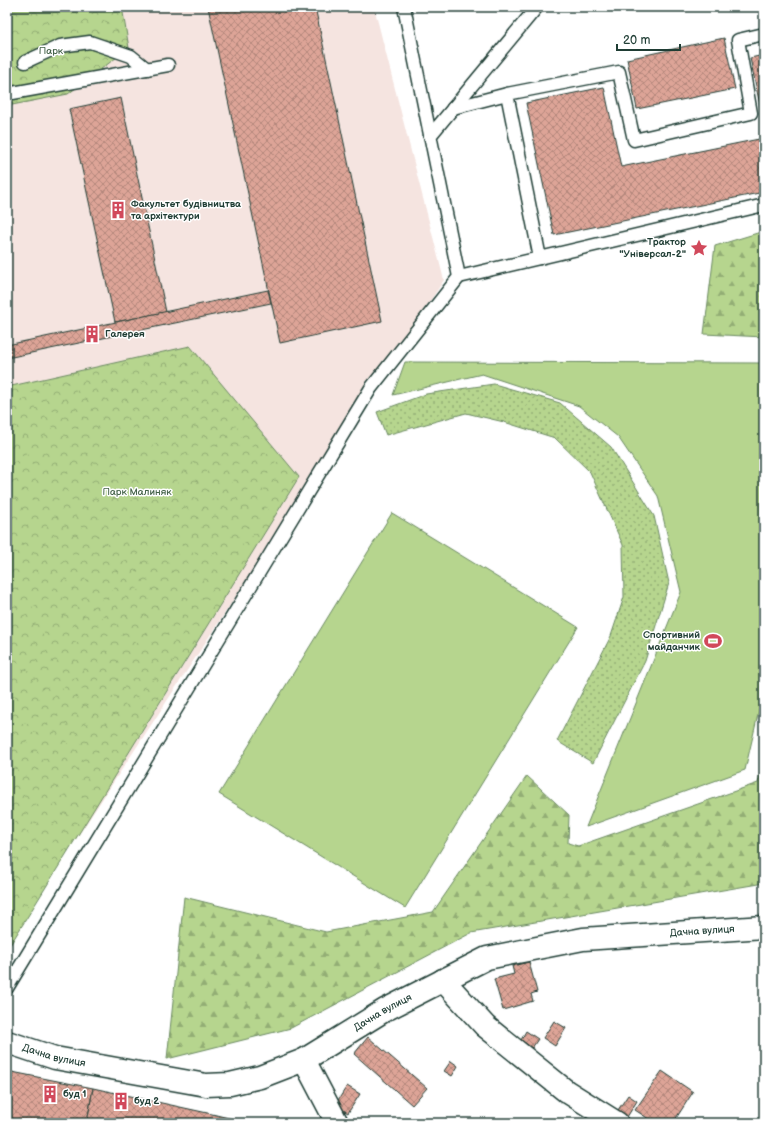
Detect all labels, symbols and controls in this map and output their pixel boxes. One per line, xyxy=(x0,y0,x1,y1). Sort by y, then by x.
scale bar xyxy=(617,26,680,52)
text: 20 m xyxy=(623,33,650,48)
park label: Парк xyxy=(39,45,64,57)
place label: Факультет будівництва та архітектури xyxy=(131,198,241,222)
building icon: Факультет будівництва та архітектури xyxy=(108,200,128,220)
place label: Трактор "Універсал-2" xyxy=(619,236,686,260)
place icon: Трактор "Універсал-2" xyxy=(689,238,709,258)
building icon: Галерея xyxy=(82,324,102,344)
place label: Галерея xyxy=(105,328,145,340)
park label: Парк Малиняк xyxy=(102,486,172,498)
place label: Спортивний майданчик xyxy=(643,629,701,653)
sports icon: Спортивний майданчик xyxy=(703,631,723,651)
street label: Дачна вулиця xyxy=(669,923,736,939)
street label: Дачна вулиця xyxy=(351,991,414,1034)
street label: Дачна вулиця xyxy=(21,1042,87,1069)
building icon: буд 1 xyxy=(40,1084,60,1104)
place label: буд 1 xyxy=(63,1088,87,1100)
building icon: буд 2 xyxy=(111,1091,131,1111)
place label: буд 2 xyxy=(134,1095,159,1107)

